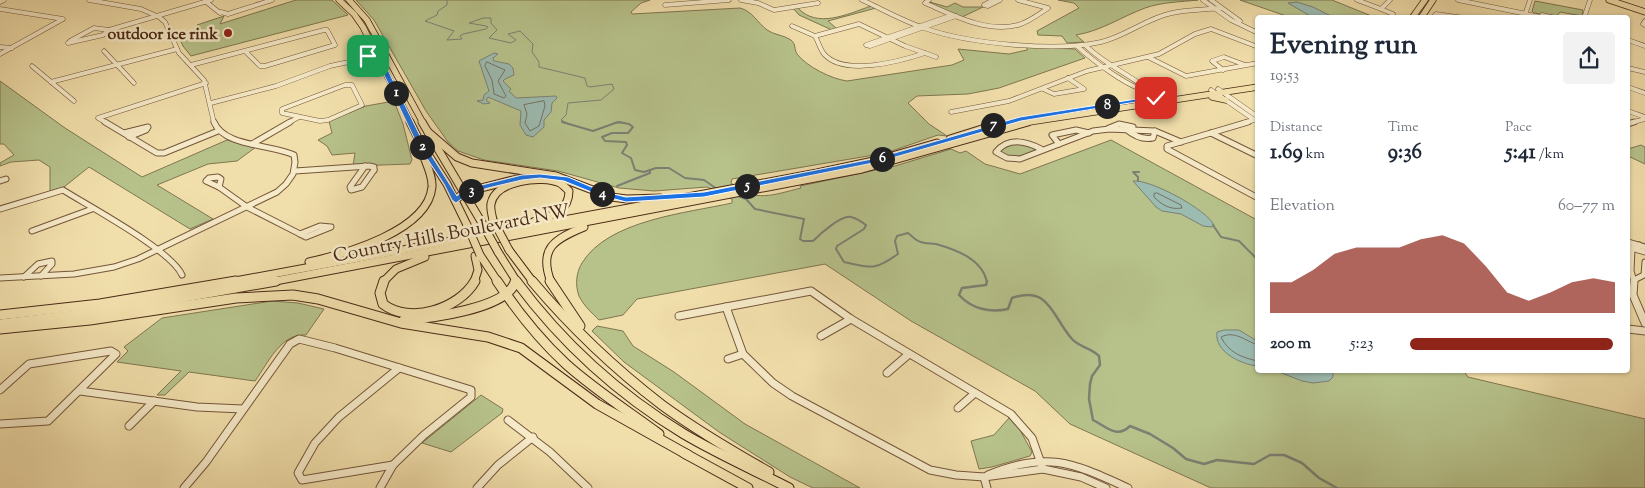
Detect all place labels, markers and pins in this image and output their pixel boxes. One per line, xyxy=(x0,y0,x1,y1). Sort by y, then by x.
place label: outdoor ice rink xyxy=(107,24,218,47)
marker: outdoor ice rink xyxy=(222,27,234,39)
pin xyxy=(347,35,389,77)
pin xyxy=(1135,77,1177,119)
pin: 1 xyxy=(384,80,408,106)
pin: 8 xyxy=(1094,94,1120,118)
pin: 7 xyxy=(980,112,1006,138)
pin: 2 xyxy=(410,134,434,160)
pin: 6 xyxy=(870,146,894,172)
pin: 5 xyxy=(734,174,760,198)
pin: 3 xyxy=(458,178,484,204)
pin: 4 xyxy=(590,182,614,206)

